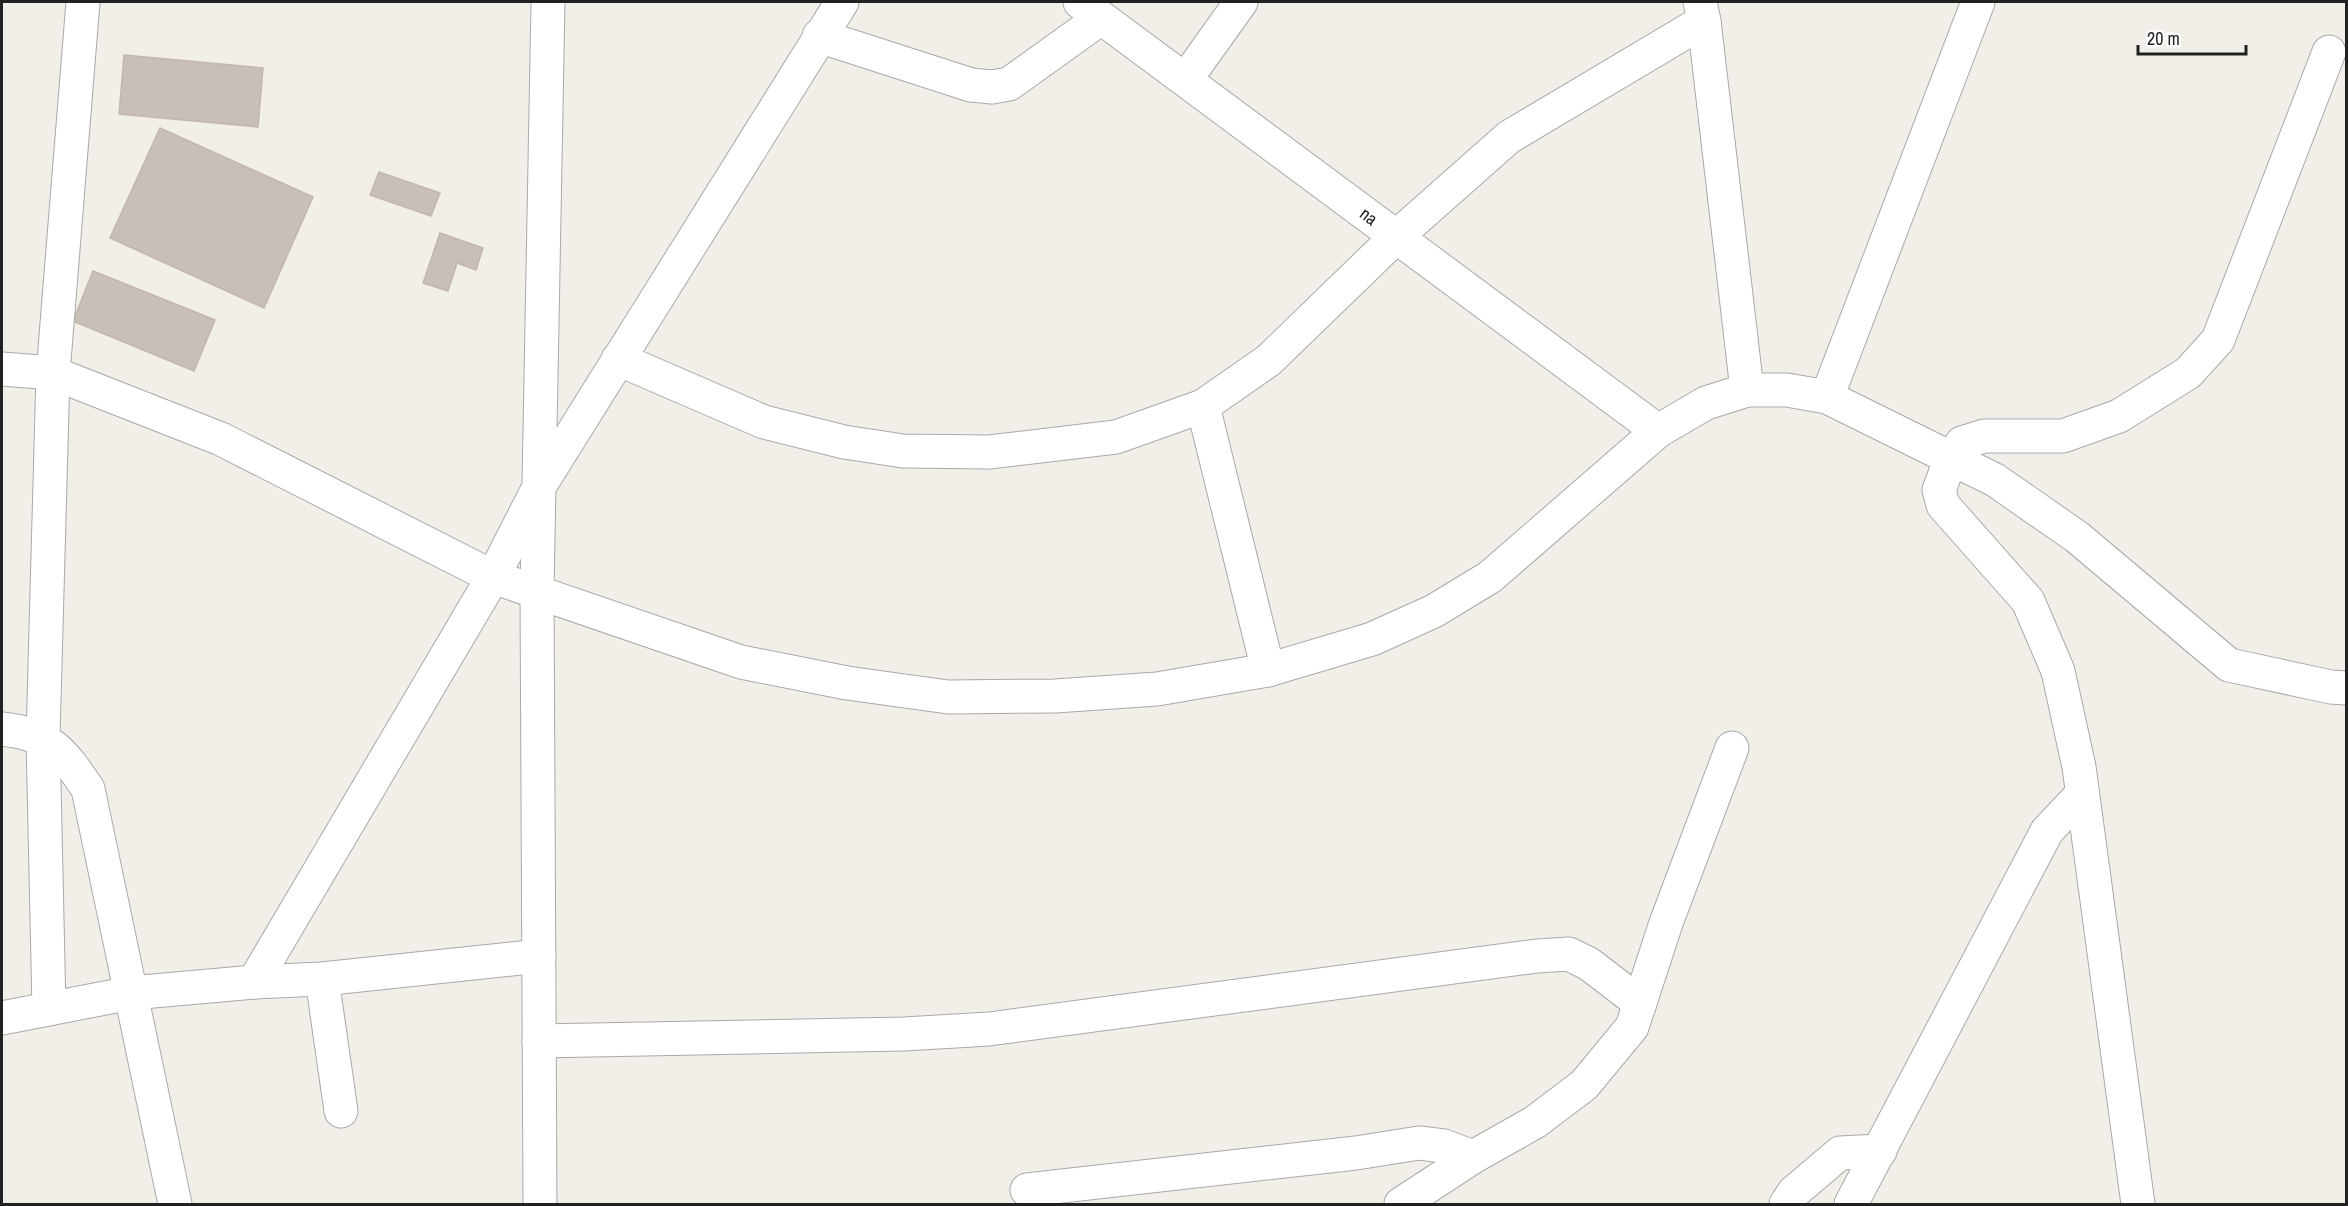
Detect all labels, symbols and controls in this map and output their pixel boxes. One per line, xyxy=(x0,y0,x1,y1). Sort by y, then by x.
scale bar xyxy=(2138,18,2246,56)
text: 20 m xyxy=(2147,26,2180,51)
street label: na xyxy=(1355,201,1383,231)

